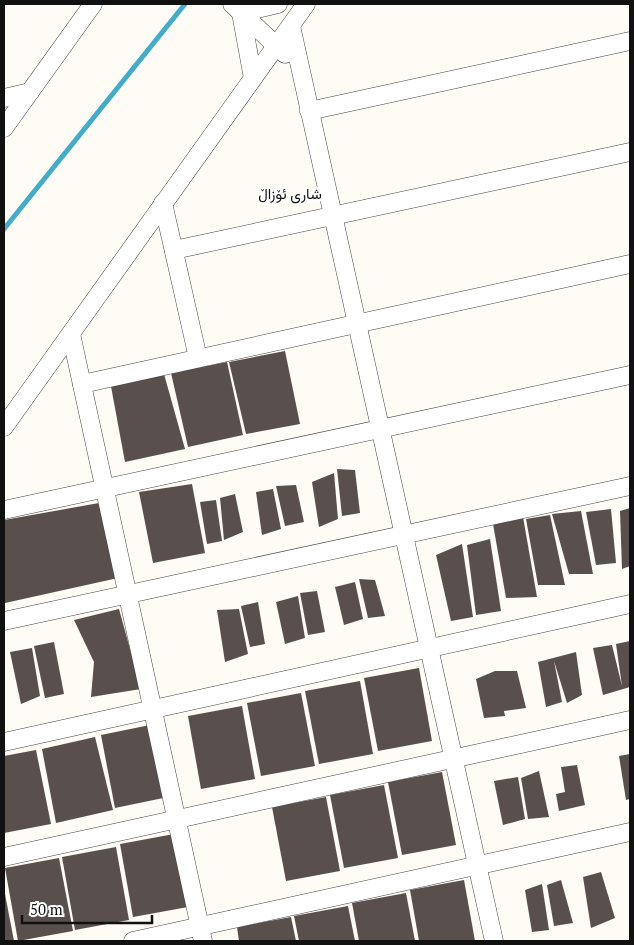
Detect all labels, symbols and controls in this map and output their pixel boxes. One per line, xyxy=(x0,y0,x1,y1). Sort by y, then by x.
district label: شاری ئۆزاڵ xyxy=(258,183,322,204)
scale bar xyxy=(22,892,152,924)
text: 50 m xyxy=(30,899,63,919)

